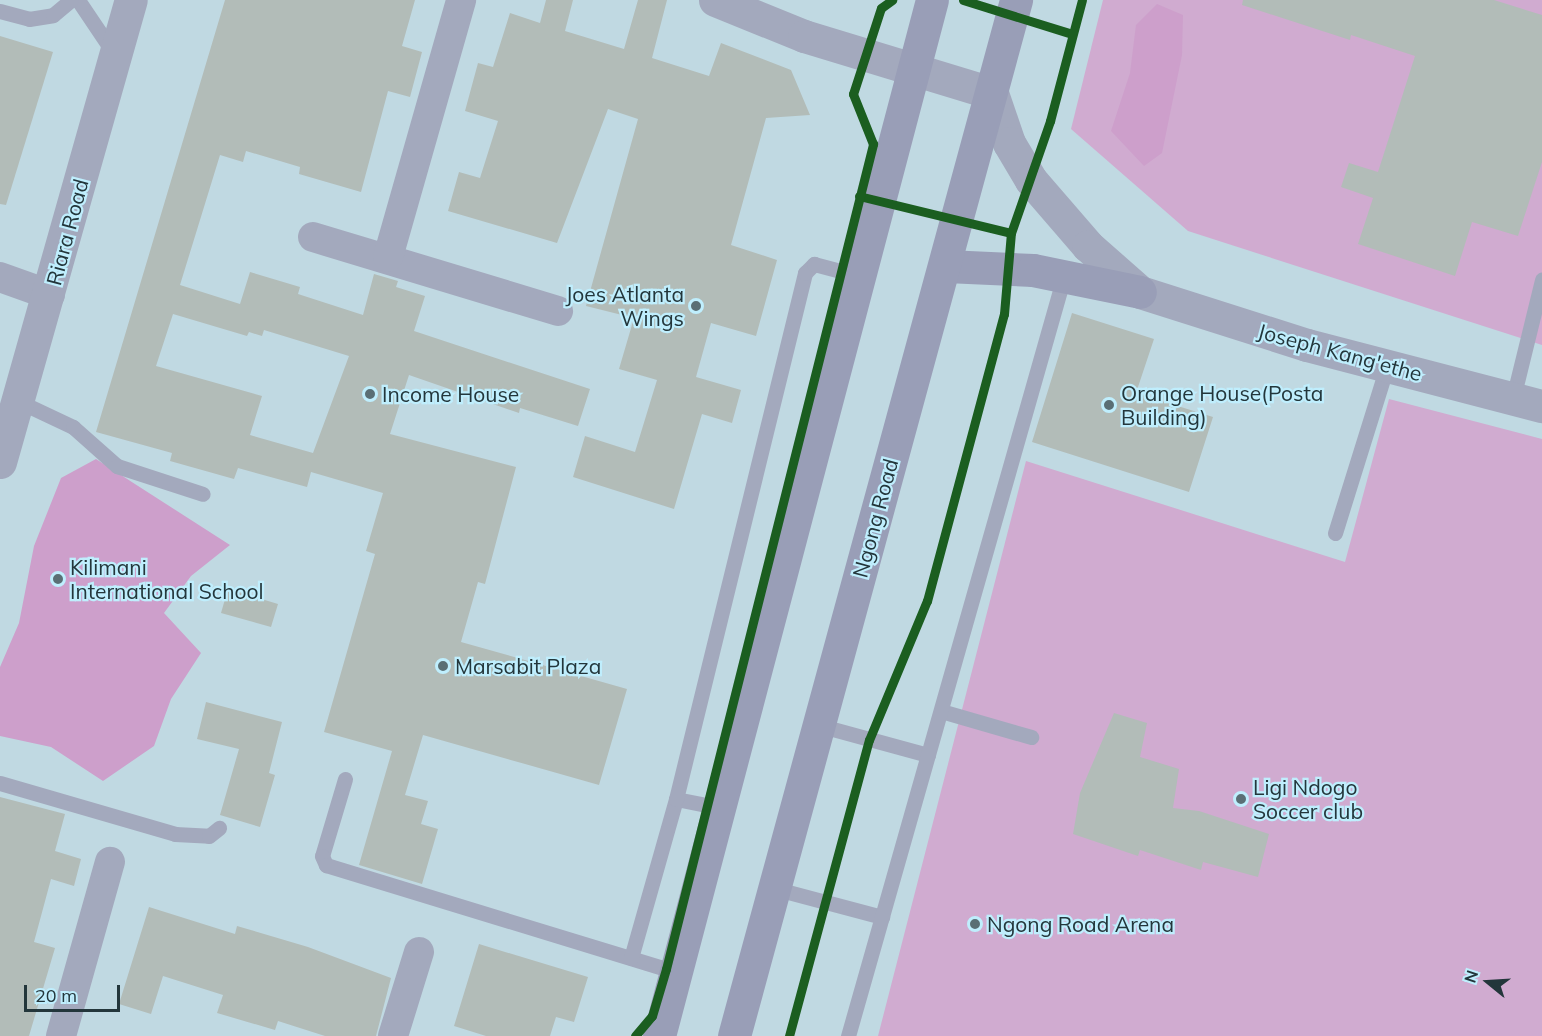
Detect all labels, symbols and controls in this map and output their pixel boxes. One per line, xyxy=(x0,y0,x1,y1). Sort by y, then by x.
street label: Riara Road xyxy=(41,176,93,288)
place label: Joes Atlanta Wings xyxy=(565,281,684,331)
marker: Joes Atlanta Wings xyxy=(689,299,703,313)
street label: Joseph Kang'ethe xyxy=(1255,318,1425,386)
place label: Orange House(Posta Building) xyxy=(1121,380,1323,430)
place label: Income House xyxy=(382,381,519,407)
marker: Income House xyxy=(363,387,377,401)
marker: Orange House(Posta Building) xyxy=(1102,398,1116,412)
street label: Ngong Road xyxy=(847,456,903,580)
place label: Kilimani International School xyxy=(70,554,263,604)
marker: Kilimani International School xyxy=(51,572,65,586)
place label: Marsabit Plaza xyxy=(455,653,601,679)
marker: Marsabit Plaza xyxy=(436,659,450,673)
place label: Ligi Ndogo Soccer club xyxy=(1253,774,1363,824)
marker: Ligi Ndogo Soccer club xyxy=(1234,792,1248,806)
place label: Ngong Road Arena xyxy=(987,911,1174,937)
marker: Ngong Road Arena xyxy=(968,917,982,931)
north arrow xyxy=(1458,952,1518,1012)
text: N xyxy=(1460,968,1482,985)
scale bar xyxy=(27,973,123,1011)
text: 20 m xyxy=(35,984,77,1007)

